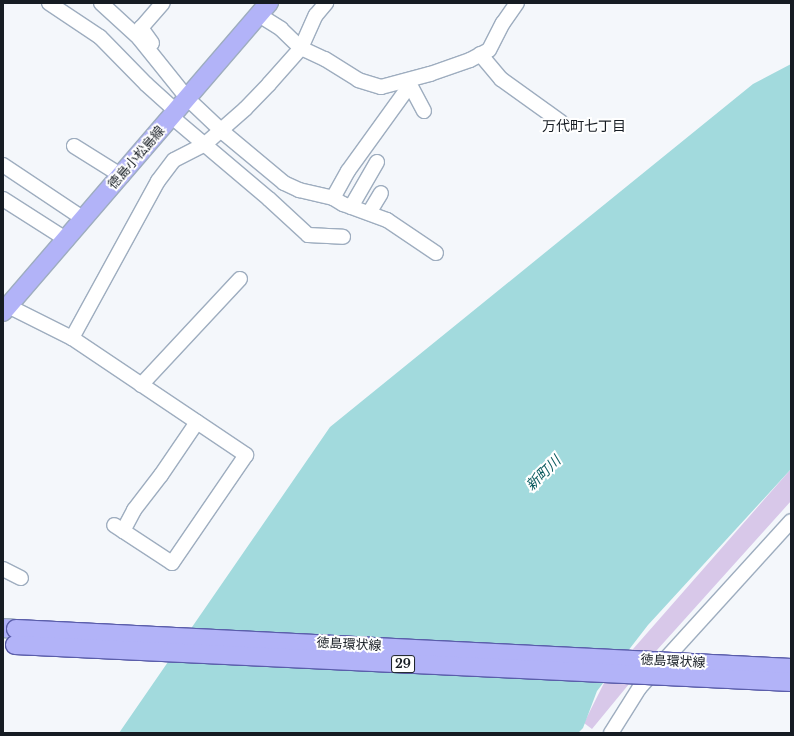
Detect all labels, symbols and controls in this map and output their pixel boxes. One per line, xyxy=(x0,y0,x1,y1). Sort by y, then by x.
district label: 万代町七丁目 xyxy=(542,118,626,134)
street label: 徳島小松島線 xyxy=(106,123,168,193)
water label: 新町川 xyxy=(522,452,564,494)
street label: 徳島環状線 xyxy=(316,636,382,654)
street label: 徳島環状線 xyxy=(640,653,706,671)
road number: 29 xyxy=(391,654,415,674)

